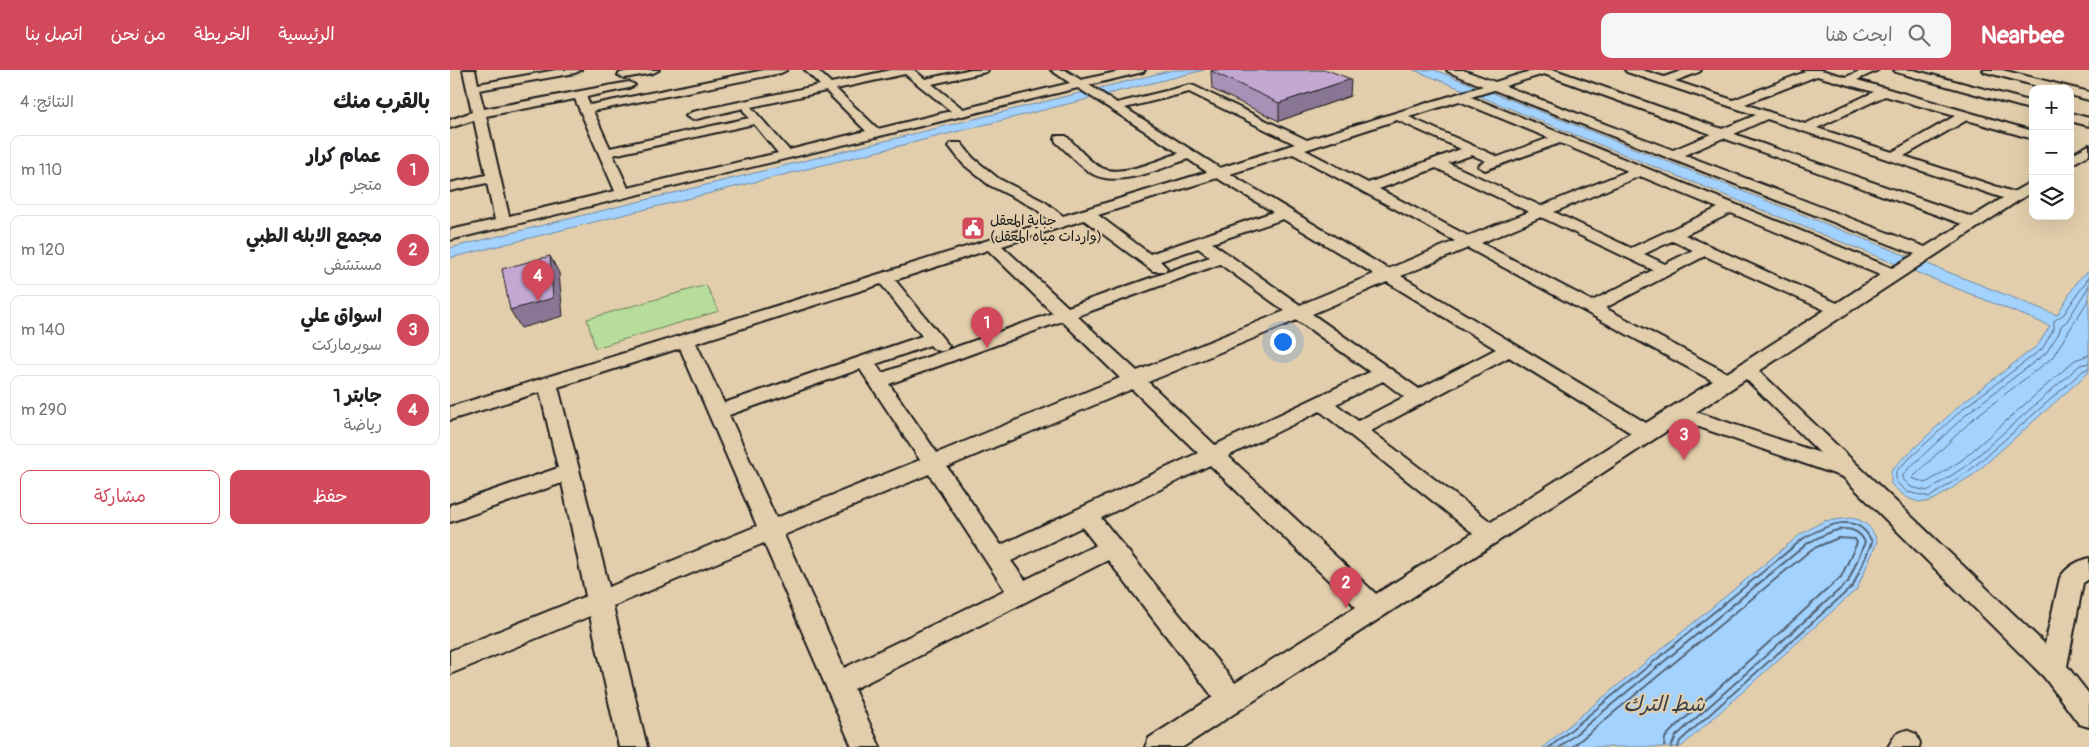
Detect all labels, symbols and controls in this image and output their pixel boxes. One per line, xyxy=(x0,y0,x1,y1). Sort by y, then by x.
search box xyxy=(1601,13,1951,58)
icon: search xyxy=(1905,21,1933,49)
text: Nearbee xyxy=(1981,21,2064,50)
text: اتصل بنا xyxy=(25,23,83,46)
text: من نحن xyxy=(111,23,166,46)
text: الخريطة xyxy=(194,23,250,46)
text: الرئيسية xyxy=(278,23,335,46)
text: ابحث هنا xyxy=(1825,23,1893,47)
map controls xyxy=(2029,85,2074,220)
button: + xyxy=(2029,85,2074,130)
text: بالقرب منك xyxy=(333,88,430,115)
text: النتائج: 4 xyxy=(20,92,74,112)
button: − xyxy=(2029,130,2074,175)
text: عمام كرار xyxy=(307,144,382,168)
text: 110 m xyxy=(21,160,62,180)
text: 1 xyxy=(410,160,416,180)
text: متجر xyxy=(351,175,382,195)
button: layers xyxy=(2029,175,2074,220)
place label: جباية المعقل (واردات مياه المعقل) xyxy=(990,212,1102,245)
public building icon: جباية المعقل (واردات مياه المعقل) xyxy=(960,215,986,241)
text: مجمع الابله الطبي xyxy=(246,224,382,248)
text: 120 m xyxy=(21,240,65,260)
text: 2 xyxy=(409,240,417,260)
text: مستشفى xyxy=(323,255,382,275)
pin: 4 xyxy=(522,260,554,301)
text: اسواق علي xyxy=(300,304,382,328)
pin: 1 xyxy=(971,307,1003,348)
text: 140 m xyxy=(21,320,65,340)
text: 3 xyxy=(409,320,417,340)
your location xyxy=(1270,329,1296,355)
text: سوبرماركت xyxy=(312,335,382,355)
text: جابتر 1 xyxy=(333,384,382,408)
text: 290 m xyxy=(21,400,67,420)
text: 4 xyxy=(408,400,418,420)
text: رياضة xyxy=(344,415,382,435)
pin: 3 xyxy=(1668,419,1700,460)
button: مشاركة xyxy=(20,470,220,524)
button: حفظ xyxy=(230,470,430,524)
pin: 2 xyxy=(1330,567,1362,608)
water label: شط الترك xyxy=(1623,691,1705,718)

